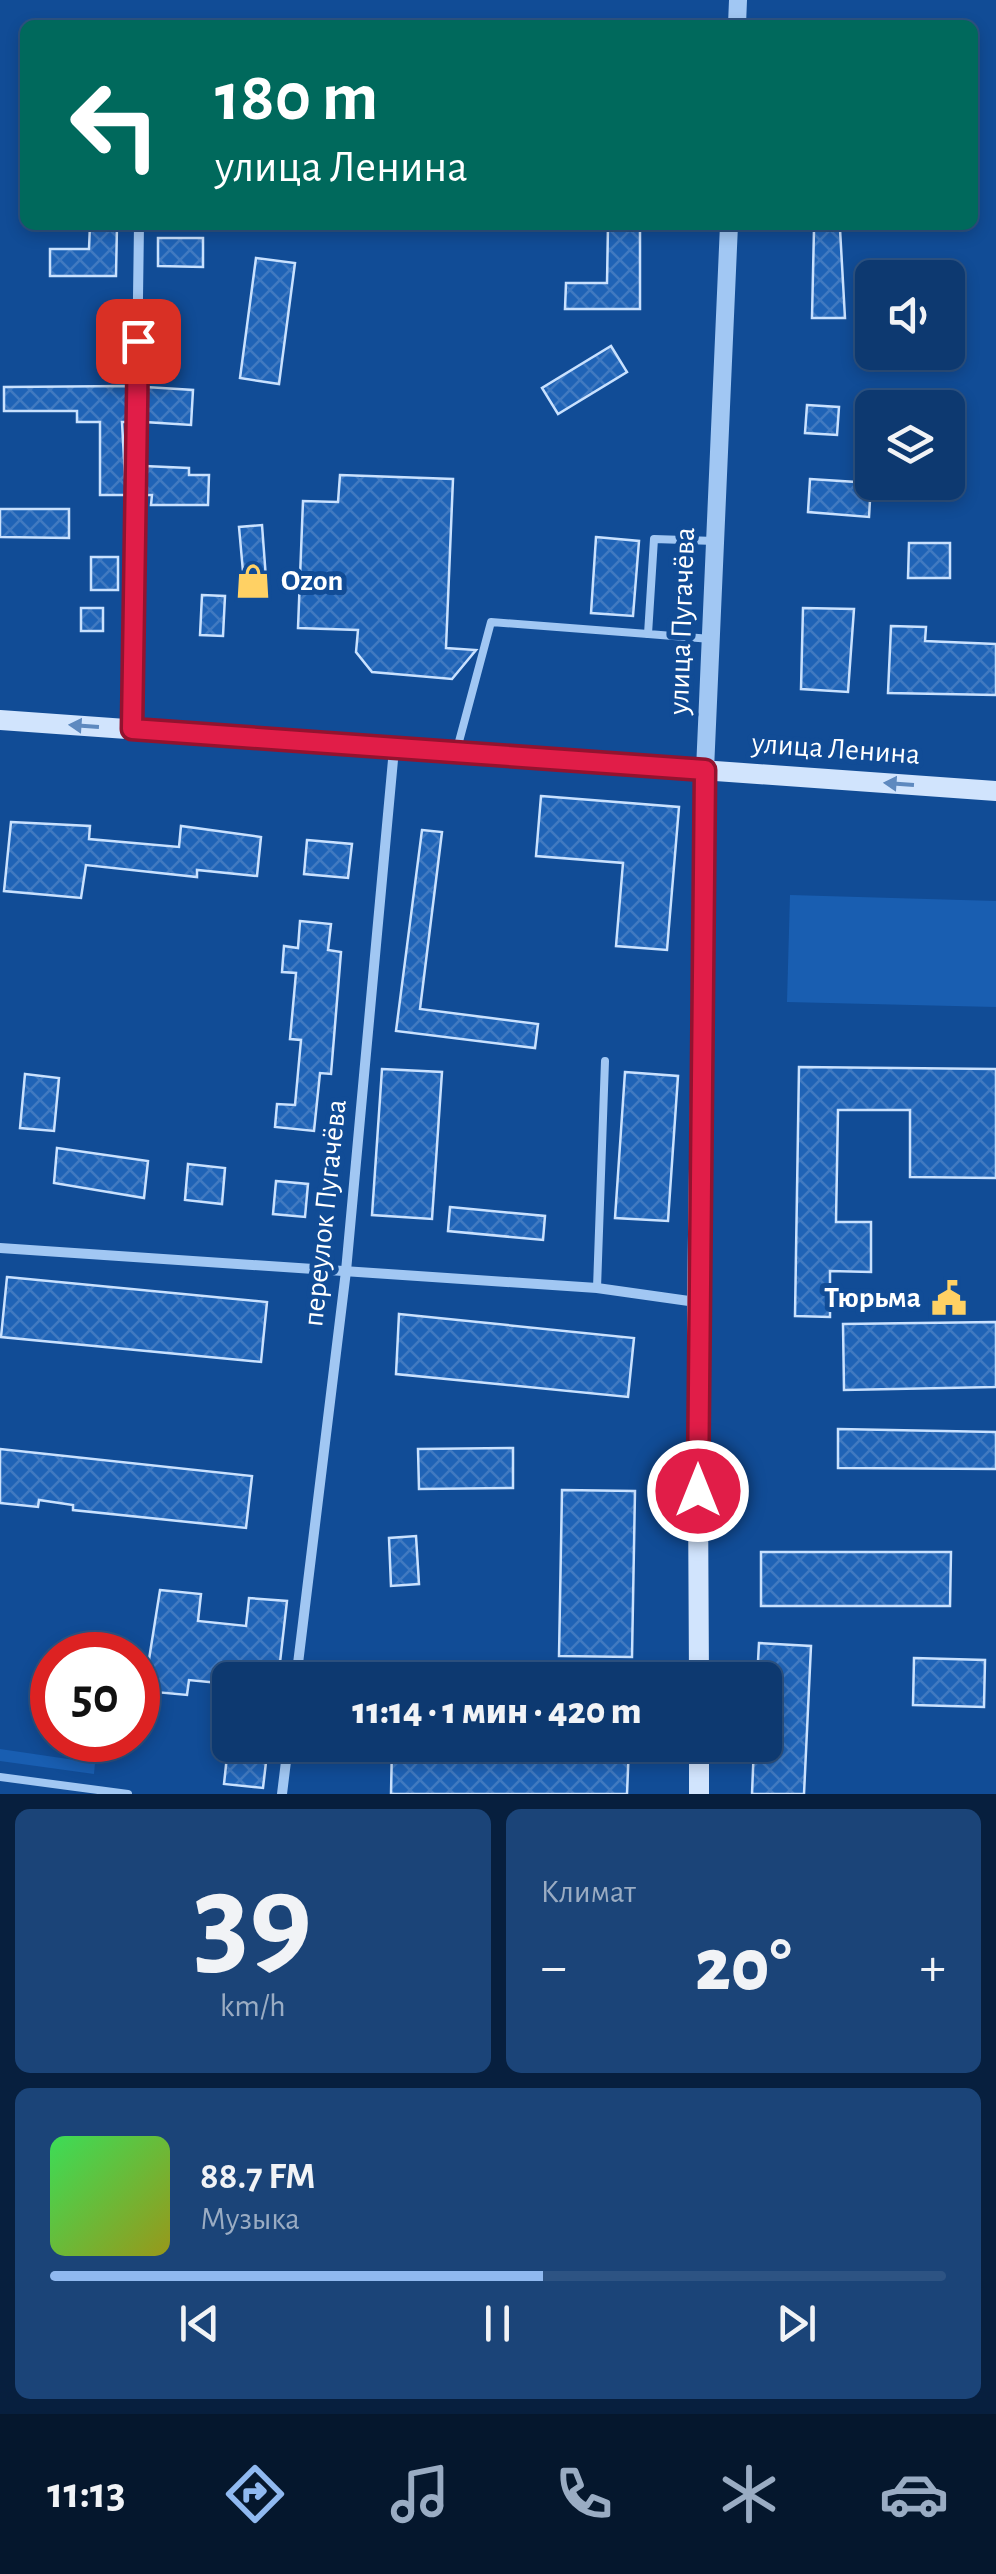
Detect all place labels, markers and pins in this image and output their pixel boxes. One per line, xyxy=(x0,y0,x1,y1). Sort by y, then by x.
pin xyxy=(96,299,181,384)
shop icon: Ozon xyxy=(234,562,272,600)
place label: Ozon xyxy=(281,566,343,596)
public building icon: Тюрьма xyxy=(930,1279,968,1317)
place label: Тюрьма xyxy=(824,1283,921,1313)

